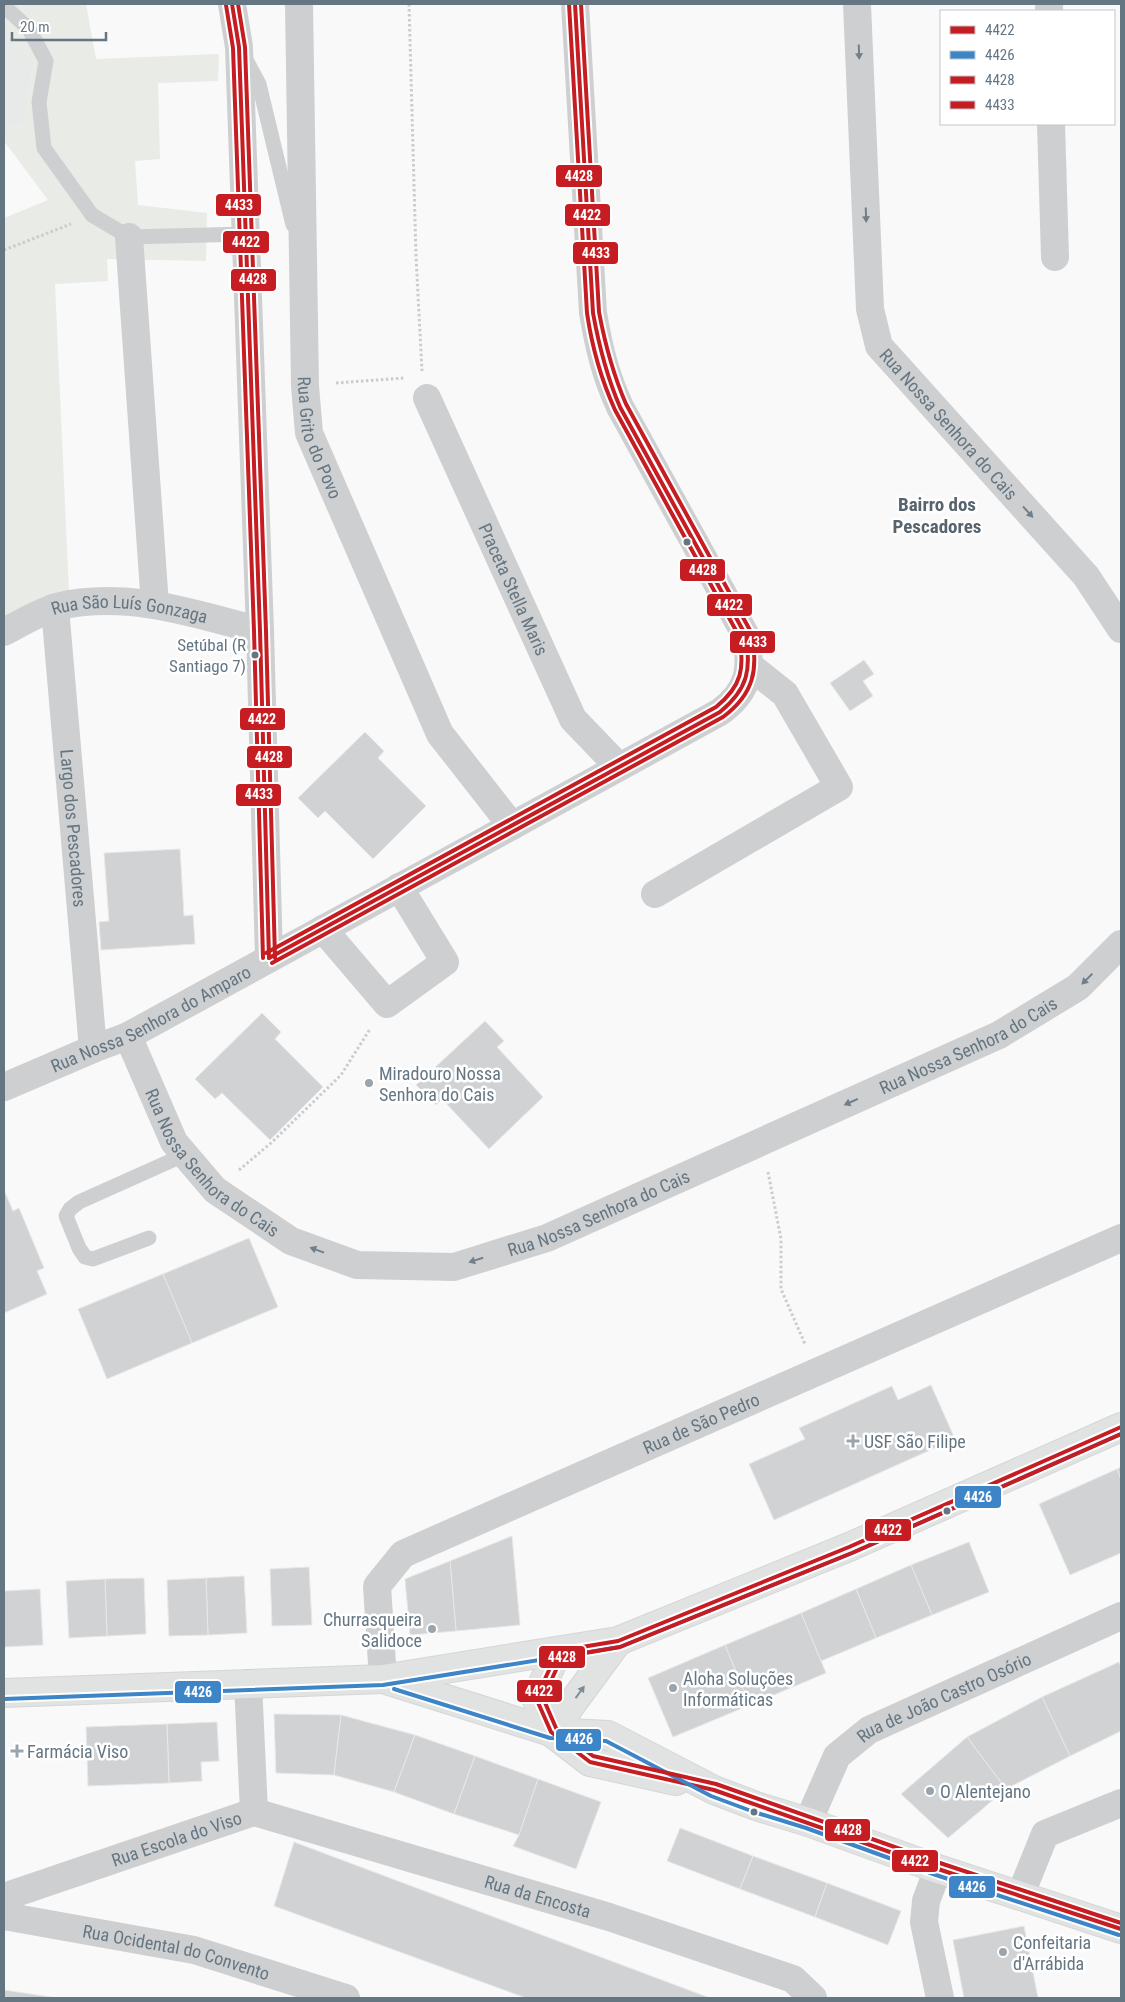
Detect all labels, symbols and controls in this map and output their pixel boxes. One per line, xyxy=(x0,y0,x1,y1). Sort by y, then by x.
scale bar xyxy=(12,10,106,42)
legend xyxy=(940,10,1115,125)
text: 20 m xyxy=(20,18,50,36)
text: 4422 xyxy=(985,21,1015,39)
one-way arrow xyxy=(856,45,864,61)
text: 4426 xyxy=(985,46,1015,64)
text: 4428 xyxy=(985,71,1015,89)
text: 4433 xyxy=(985,96,1015,114)
line badge: 4428 xyxy=(555,164,603,188)
text: 4428 xyxy=(565,168,593,184)
line badge: 4433 xyxy=(215,193,262,217)
text: 4433 xyxy=(225,197,253,213)
line badge: 4422 xyxy=(564,203,611,227)
text: 4422 xyxy=(573,207,601,223)
one-way arrow xyxy=(863,207,871,223)
line badge: 4422 xyxy=(222,230,270,254)
text: 4422 xyxy=(232,234,260,250)
line badge: 4433 xyxy=(572,241,619,265)
text: 4433 xyxy=(582,245,610,261)
line badge: 4428 xyxy=(230,268,277,292)
text: 4428 xyxy=(239,271,267,287)
street label: Rua Nossa Senhora do Cais xyxy=(876,344,1022,504)
street label: Rua Grito do Povo xyxy=(294,376,347,502)
district label: Bairro dos Pescadores xyxy=(893,493,981,538)
one-way arrow xyxy=(1022,505,1034,517)
street label: Praceta Stella Maris xyxy=(475,520,553,659)
unlabelled marker xyxy=(682,537,692,547)
line badge: 4428 xyxy=(679,558,726,582)
text: 4428 xyxy=(689,562,717,578)
street label: Rua São Luís Gonzaga xyxy=(48,591,210,627)
line badge: 4422 xyxy=(706,593,753,617)
text: 4422 xyxy=(715,597,743,613)
line badge: 4433 xyxy=(729,630,776,654)
text: 4433 xyxy=(739,634,767,650)
place label: Setúbal (R Santiago 7) xyxy=(169,635,246,676)
marker: Setúbal (R Santiago 7) xyxy=(250,650,260,660)
line badge: 4422 xyxy=(239,707,286,731)
text: 4422 xyxy=(248,711,276,727)
line badge: 4428 xyxy=(246,745,293,769)
street label: Largo dos Pescadores xyxy=(57,748,91,908)
text: 4428 xyxy=(255,749,283,765)
line badge: 4433 xyxy=(235,783,282,807)
text: 4433 xyxy=(245,786,273,802)
street label: Rua Nossa Senhora do Amparo xyxy=(47,960,254,1076)
one-way arrow xyxy=(1081,972,1093,984)
street label: Rua Nossa Senhora do Cais xyxy=(876,992,1061,1098)
place label: Miradouro Nossa Senhora do Cais xyxy=(379,1063,501,1105)
marker: Miradouro Nossa Senhora do Cais xyxy=(363,1077,375,1089)
street label: Rua Nossa Senhora do Cais xyxy=(141,1085,283,1241)
one-way arrow xyxy=(844,1098,858,1106)
street label: Rua Nossa Senhora do Cais xyxy=(505,1165,693,1260)
one-way arrow xyxy=(309,1246,324,1253)
one-way arrow xyxy=(468,1257,483,1264)
street label: Rua de São Pedro xyxy=(639,1388,763,1458)
place label: USF São Filipe xyxy=(864,1431,966,1452)
marker: USF São Filipe xyxy=(846,1434,860,1448)
line badge: 4426 xyxy=(954,1485,1002,1509)
text: 4426 xyxy=(964,1489,992,1505)
unlabelled marker xyxy=(942,1506,952,1516)
line badge: 4422 xyxy=(864,1518,912,1542)
text: 4422 xyxy=(874,1522,902,1538)
place label: Churrasqueira Salidoce xyxy=(323,1609,422,1651)
marker: Churrasqueira Salidoce xyxy=(426,1623,438,1635)
line badge: 4428 xyxy=(538,1645,586,1669)
street label: Rua de João Castro Osório xyxy=(852,1648,1034,1746)
text: 4428 xyxy=(548,1649,576,1665)
place label: Aloha Soluções Informáticas xyxy=(683,1668,793,1710)
line badge: 4422 xyxy=(516,1679,563,1703)
line badge: 4426 xyxy=(174,1680,222,1704)
marker: Aloha Soluções Informáticas xyxy=(667,1682,679,1694)
text: 4422 xyxy=(525,1683,553,1699)
text: 4426 xyxy=(184,1684,212,1700)
one-way arrow xyxy=(575,1685,585,1699)
line badge: 4426 xyxy=(555,1728,602,1752)
text: 4426 xyxy=(565,1731,593,1747)
place label: Farmácia Viso xyxy=(27,1741,128,1762)
marker: Farmácia Viso xyxy=(11,1745,23,1757)
place label: O Alentejano xyxy=(940,1781,1031,1802)
marker: O Alentejano xyxy=(924,1785,936,1797)
street label: Rua Escola do Viso xyxy=(109,1807,244,1870)
unlabelled marker xyxy=(749,1807,759,1817)
line badge: 4428 xyxy=(824,1818,871,1842)
text: 4428 xyxy=(834,1822,862,1838)
line badge: 4422 xyxy=(891,1849,939,1873)
text: 4422 xyxy=(901,1853,929,1869)
street label: Rua da Encosta xyxy=(482,1870,594,1922)
line badge: 4426 xyxy=(948,1875,996,1899)
text: 4426 xyxy=(958,1879,986,1895)
street label: Rua Ocidental do Convento xyxy=(81,1920,272,1984)
place label: Confeitaria d'Arrábida xyxy=(1013,1932,1091,1974)
marker: Confeitaria d'Arrábida xyxy=(997,1946,1009,1958)

